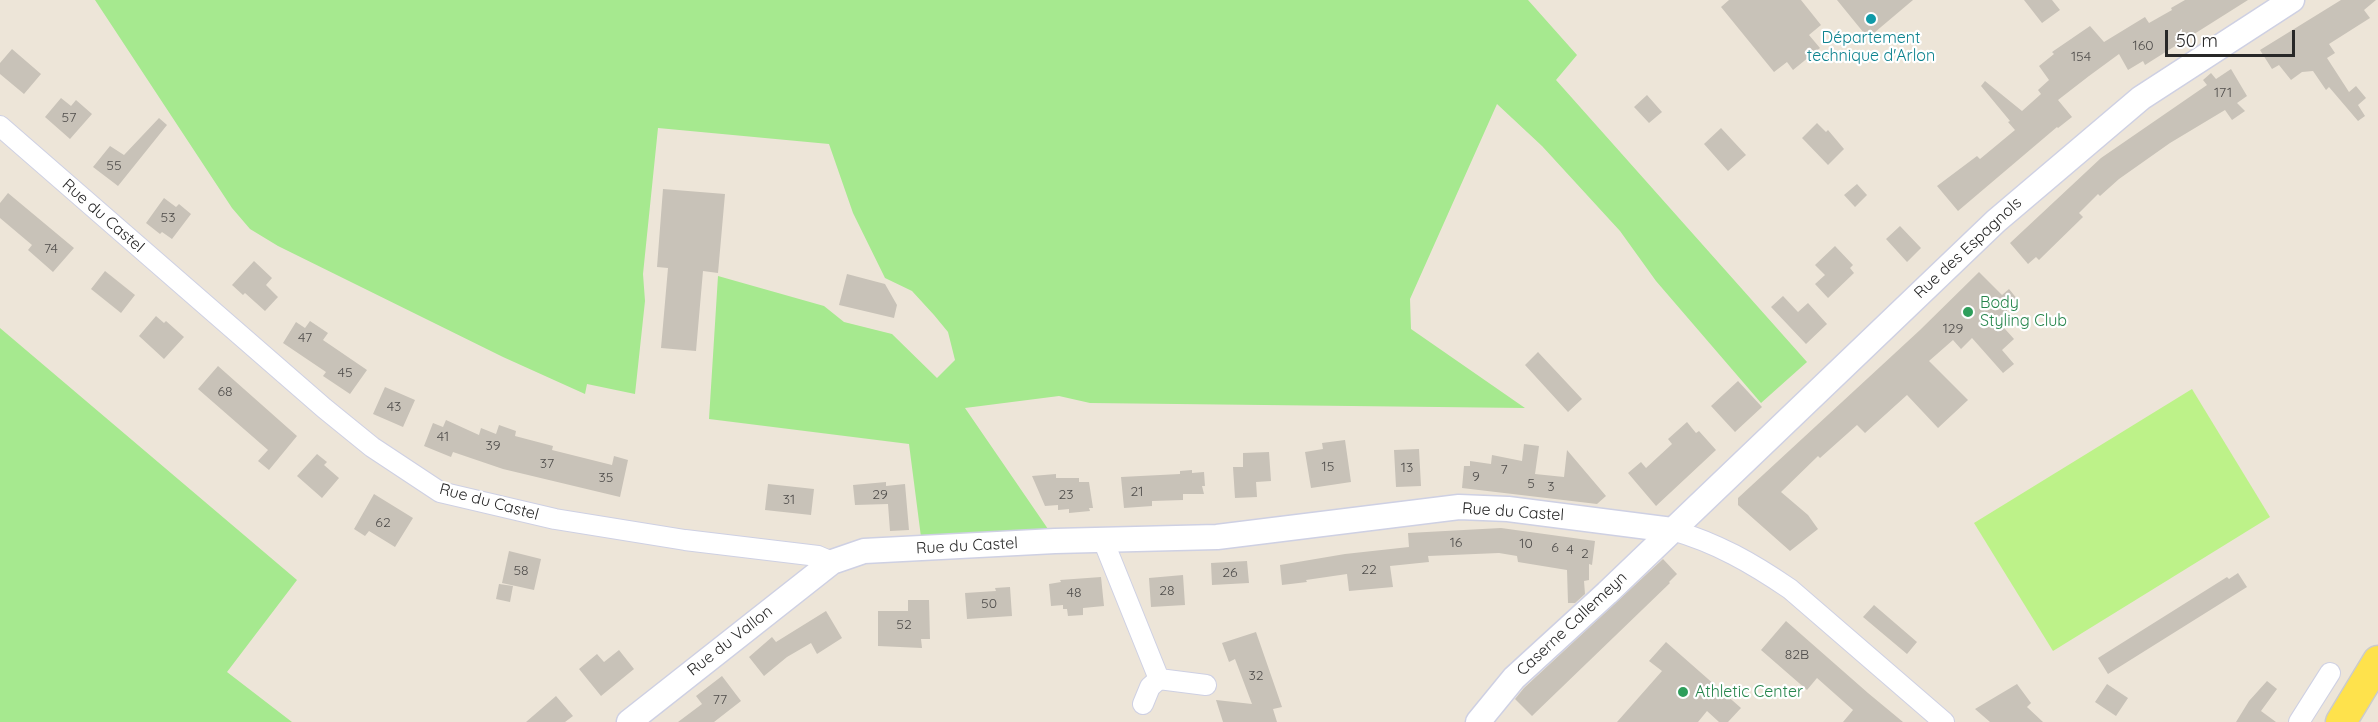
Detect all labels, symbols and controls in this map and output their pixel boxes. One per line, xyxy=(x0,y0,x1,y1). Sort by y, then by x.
marker: Département technique d'Arlon xyxy=(1864,12,1878,26)
scale bar xyxy=(2168,18,2298,56)
place label: Département technique d'Arlon xyxy=(1807,28,1935,66)
text: 50 m xyxy=(2176,29,2218,52)
house number: 160 xyxy=(2132,38,2154,54)
house number: 154 xyxy=(2071,49,2091,65)
house number: 171 xyxy=(2214,85,2232,101)
house number: 57 xyxy=(62,110,76,126)
house number: 55 xyxy=(106,158,122,174)
street label: Rue du Castel xyxy=(58,175,148,257)
street label: Rue des Espagnols xyxy=(1910,193,2026,303)
house number: 53 xyxy=(161,210,175,226)
house number: 74 xyxy=(44,241,58,257)
place label: Body Styling Club xyxy=(1980,293,2067,331)
marker: Body Styling Club xyxy=(1961,305,1975,319)
house number: 129 xyxy=(1943,321,1963,337)
house number: 47 xyxy=(298,330,312,346)
house number: 45 xyxy=(337,365,353,381)
house number: 68 xyxy=(217,384,233,400)
house number: 43 xyxy=(387,399,401,415)
house number: 41 xyxy=(437,429,449,445)
house number: 39 xyxy=(485,438,501,454)
house number: 37 xyxy=(540,456,554,472)
house number: 15 xyxy=(1322,459,1334,475)
house number: 13 xyxy=(1401,460,1413,476)
house number: 7 xyxy=(1500,462,1508,478)
house number: 9 xyxy=(1472,469,1480,485)
house number: 35 xyxy=(599,470,613,486)
house number: 5 xyxy=(1527,476,1535,492)
house number: 3 xyxy=(1547,479,1555,495)
street label: Rue du Castel xyxy=(437,480,541,524)
house number: 21 xyxy=(1131,484,1143,500)
house number: 29 xyxy=(872,487,888,503)
house number: 23 xyxy=(1058,487,1074,503)
house number: 31 xyxy=(783,492,795,508)
street label: Rue du Castel xyxy=(1461,499,1565,525)
house number: 62 xyxy=(375,515,391,531)
street label: Rue du Castel xyxy=(915,534,1019,558)
house number: 16 xyxy=(1450,535,1462,551)
house number: 10 xyxy=(1519,536,1533,552)
house number: 6 xyxy=(1551,540,1559,556)
house number: 4 xyxy=(1566,542,1574,558)
house number: 2 xyxy=(1581,546,1589,562)
house number: 22 xyxy=(1361,562,1377,578)
house number: 58 xyxy=(513,563,529,579)
house number: 26 xyxy=(1222,565,1238,581)
street label: Caserne Callemeyn xyxy=(1513,568,1631,680)
house number: 28 xyxy=(1159,583,1175,599)
house number: 48 xyxy=(1067,585,1081,601)
house number: 50 xyxy=(981,596,997,612)
street label: Rue du Vallon xyxy=(684,602,776,680)
house number: 52 xyxy=(896,617,912,633)
house number: 82B xyxy=(1785,647,1809,663)
house number: 32 xyxy=(1248,668,1264,684)
place label: Athletic Center xyxy=(1695,682,1803,702)
marker: Athletic Center xyxy=(1676,685,1690,699)
house number: 77 xyxy=(713,692,727,708)

